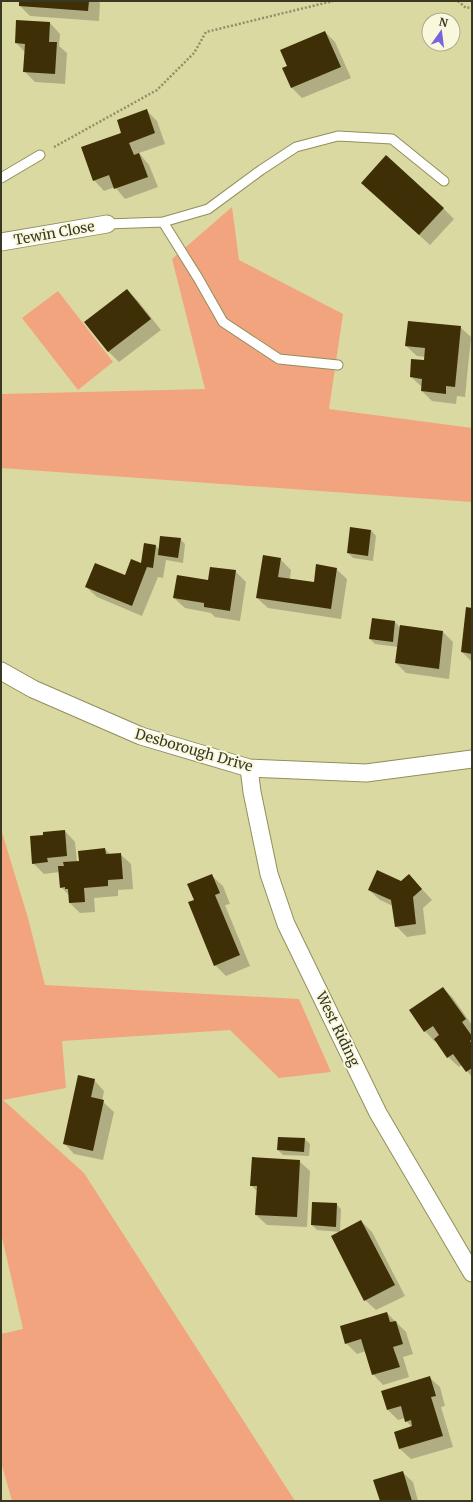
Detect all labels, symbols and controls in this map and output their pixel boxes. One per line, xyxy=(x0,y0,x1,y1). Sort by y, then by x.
north arrow xyxy=(421,12,461,52)
text: N xyxy=(438,14,450,30)
street label: Tewin Close xyxy=(12,217,96,249)
street label: Desborough Drive xyxy=(133,725,255,775)
street label: West Riding xyxy=(312,988,364,1070)

